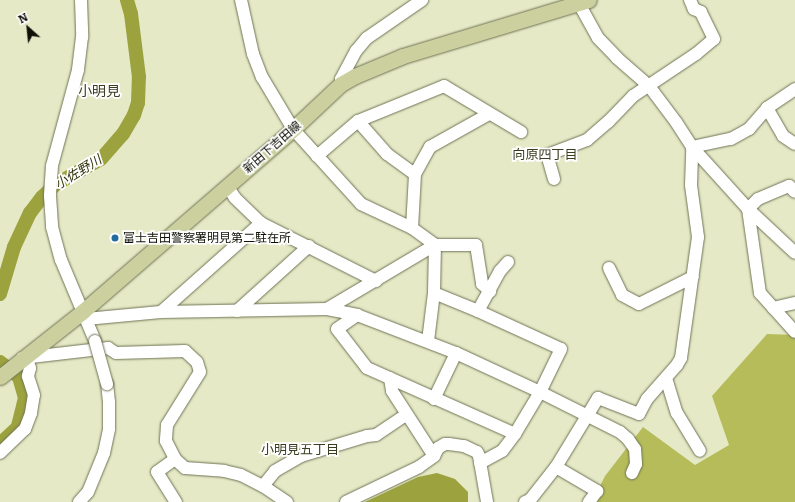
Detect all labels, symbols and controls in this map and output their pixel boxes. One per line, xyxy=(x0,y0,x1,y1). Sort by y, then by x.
north arrow xyxy=(8,8,48,48)
text: N xyxy=(15,8,30,27)
district label: 小明見 xyxy=(78,82,120,98)
street label: 新田下吉田線 xyxy=(240,118,304,176)
district label: 向原四丁目 xyxy=(513,146,577,162)
water label: 小佐野川 xyxy=(52,152,104,192)
place label: 富士吉田警察署明見第二駐在所 xyxy=(123,231,291,245)
marker: 富士吉田警察署明見第二駐在所 xyxy=(110,233,120,243)
district label: 小明見五丁目 xyxy=(261,441,339,457)

